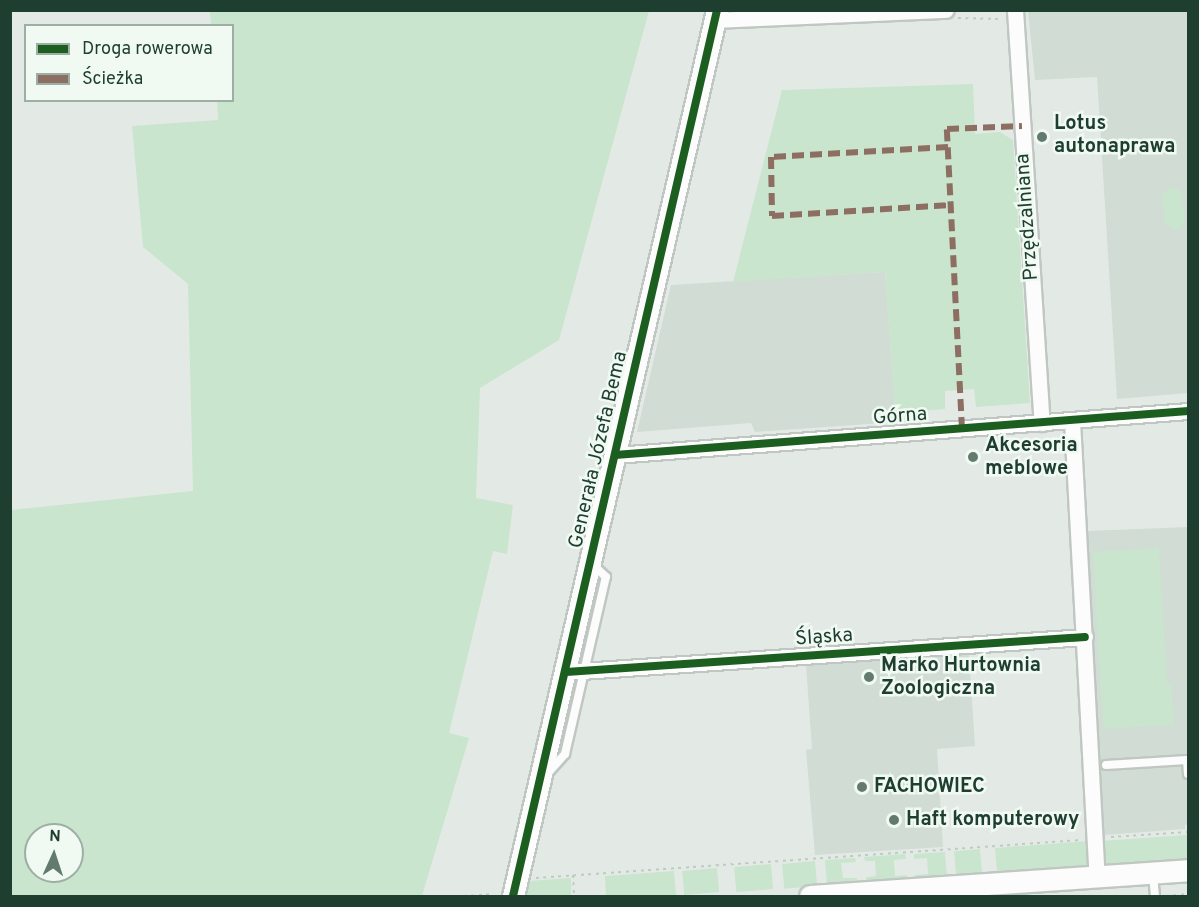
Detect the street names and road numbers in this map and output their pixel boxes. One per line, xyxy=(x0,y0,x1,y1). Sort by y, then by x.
street label: Przędzalniana xyxy=(1012,153,1044,281)
street label: Generała Józefa Bema xyxy=(565,349,633,551)
street label: Górna xyxy=(872,403,928,431)
street label: Śląska xyxy=(794,624,854,652)

